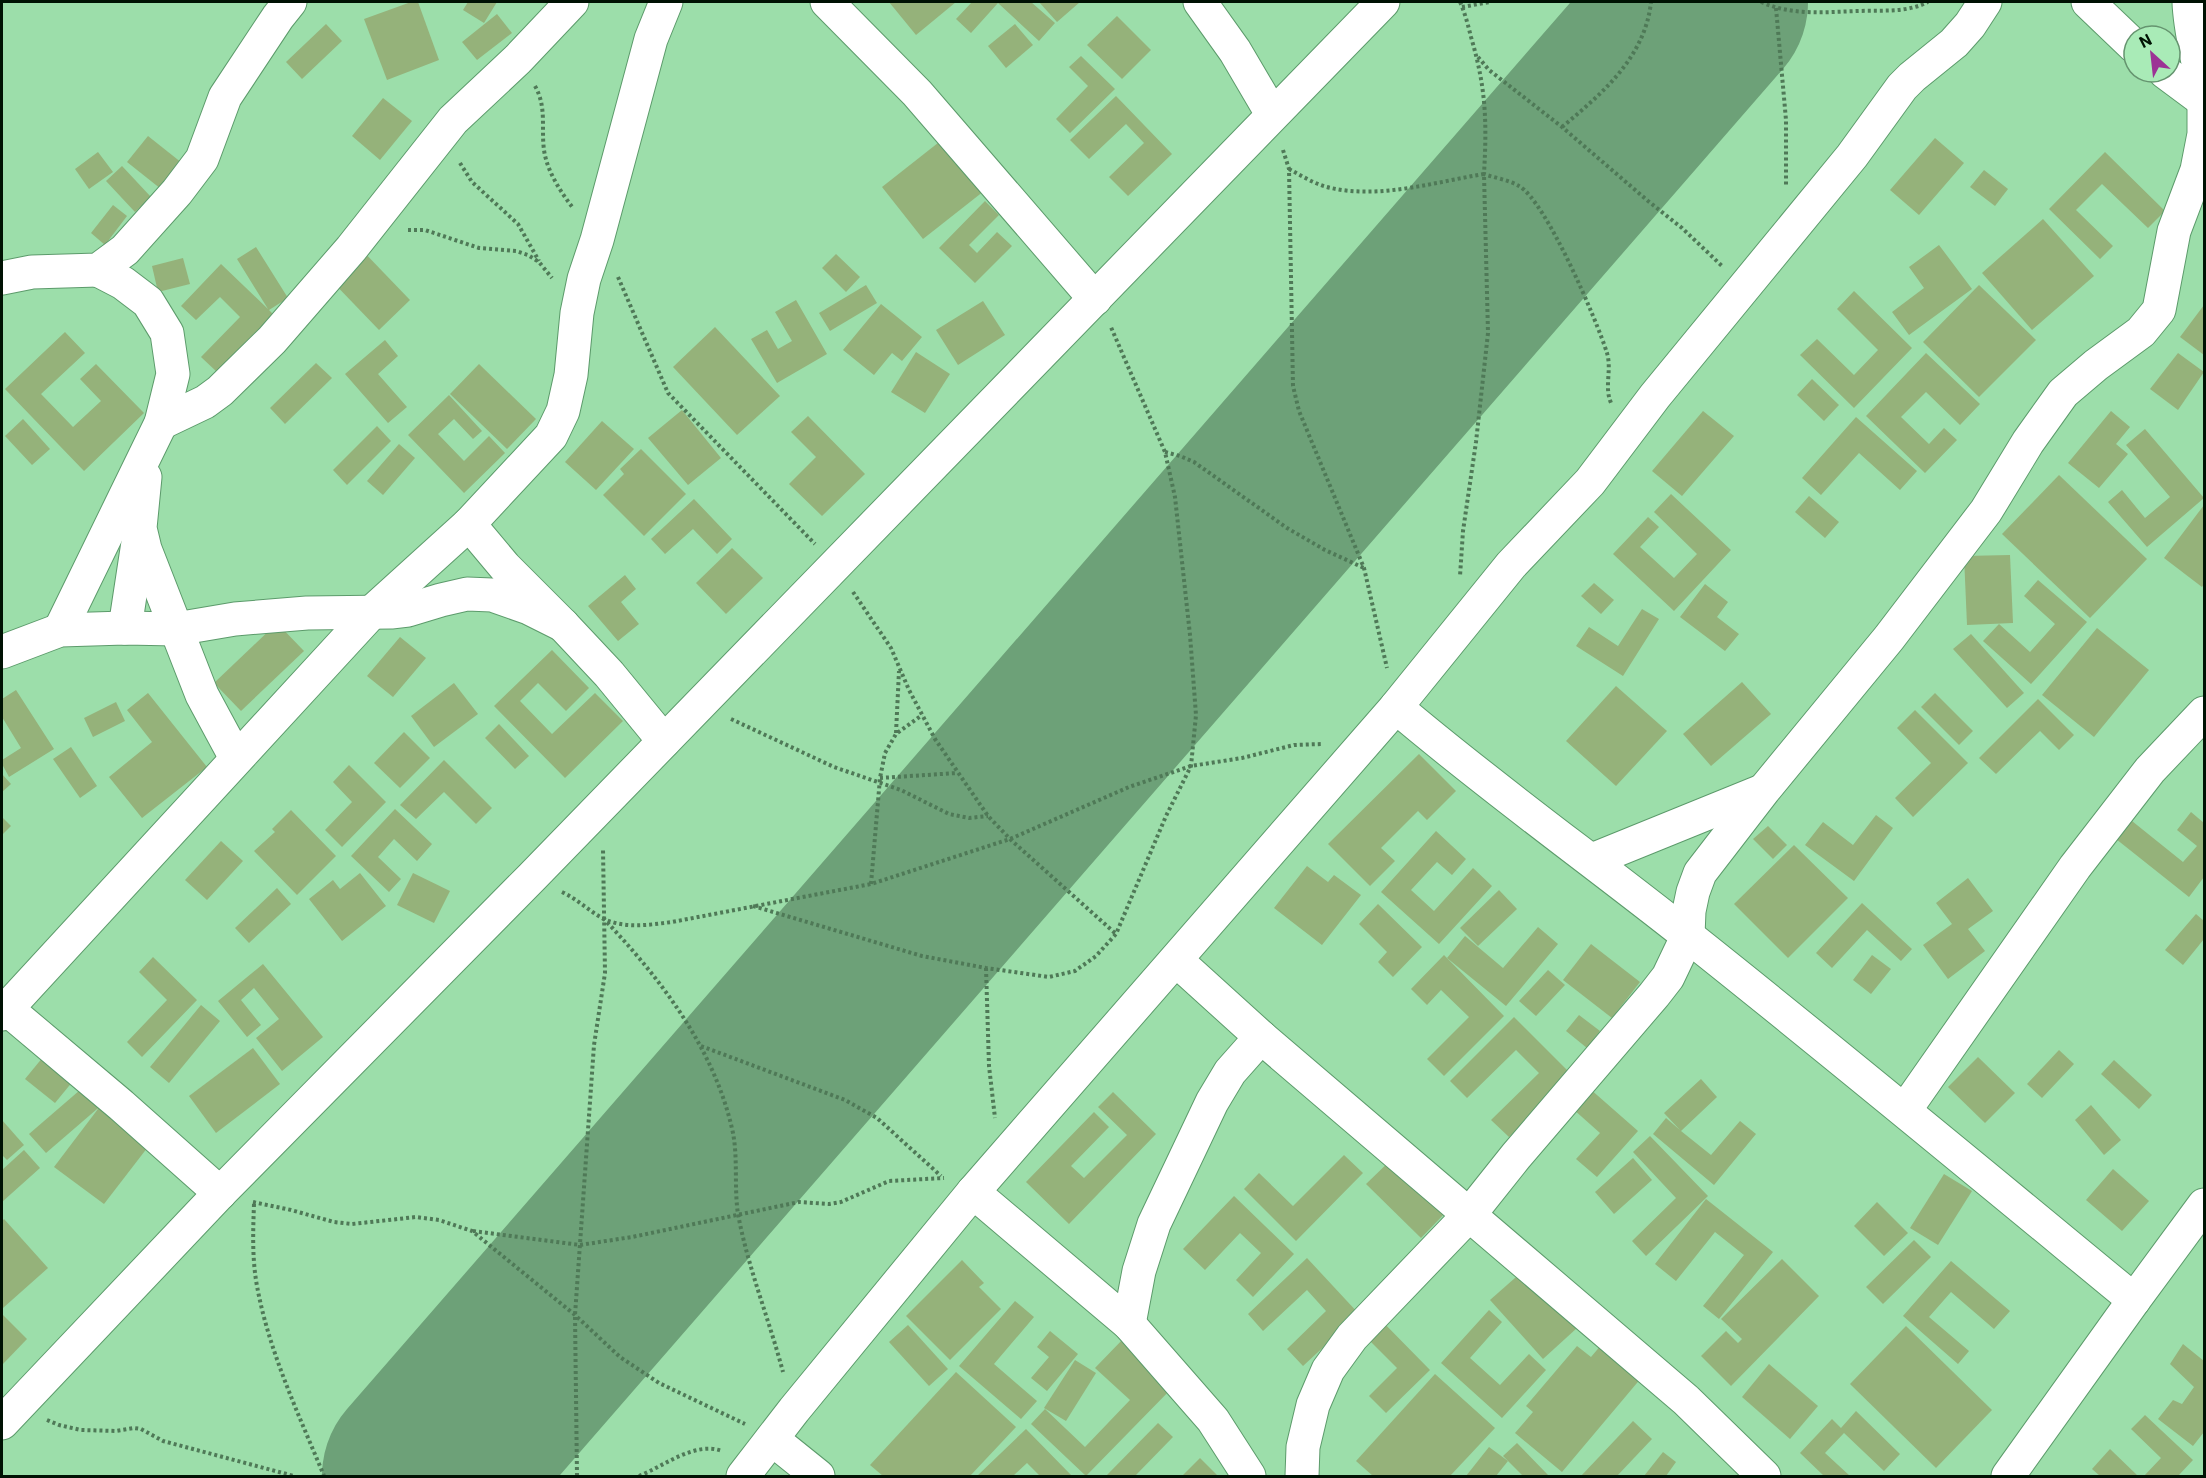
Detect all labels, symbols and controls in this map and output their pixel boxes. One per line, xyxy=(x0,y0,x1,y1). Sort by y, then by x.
north arrow xyxy=(2122,24,2182,84)
text: N xyxy=(2136,30,2155,52)

